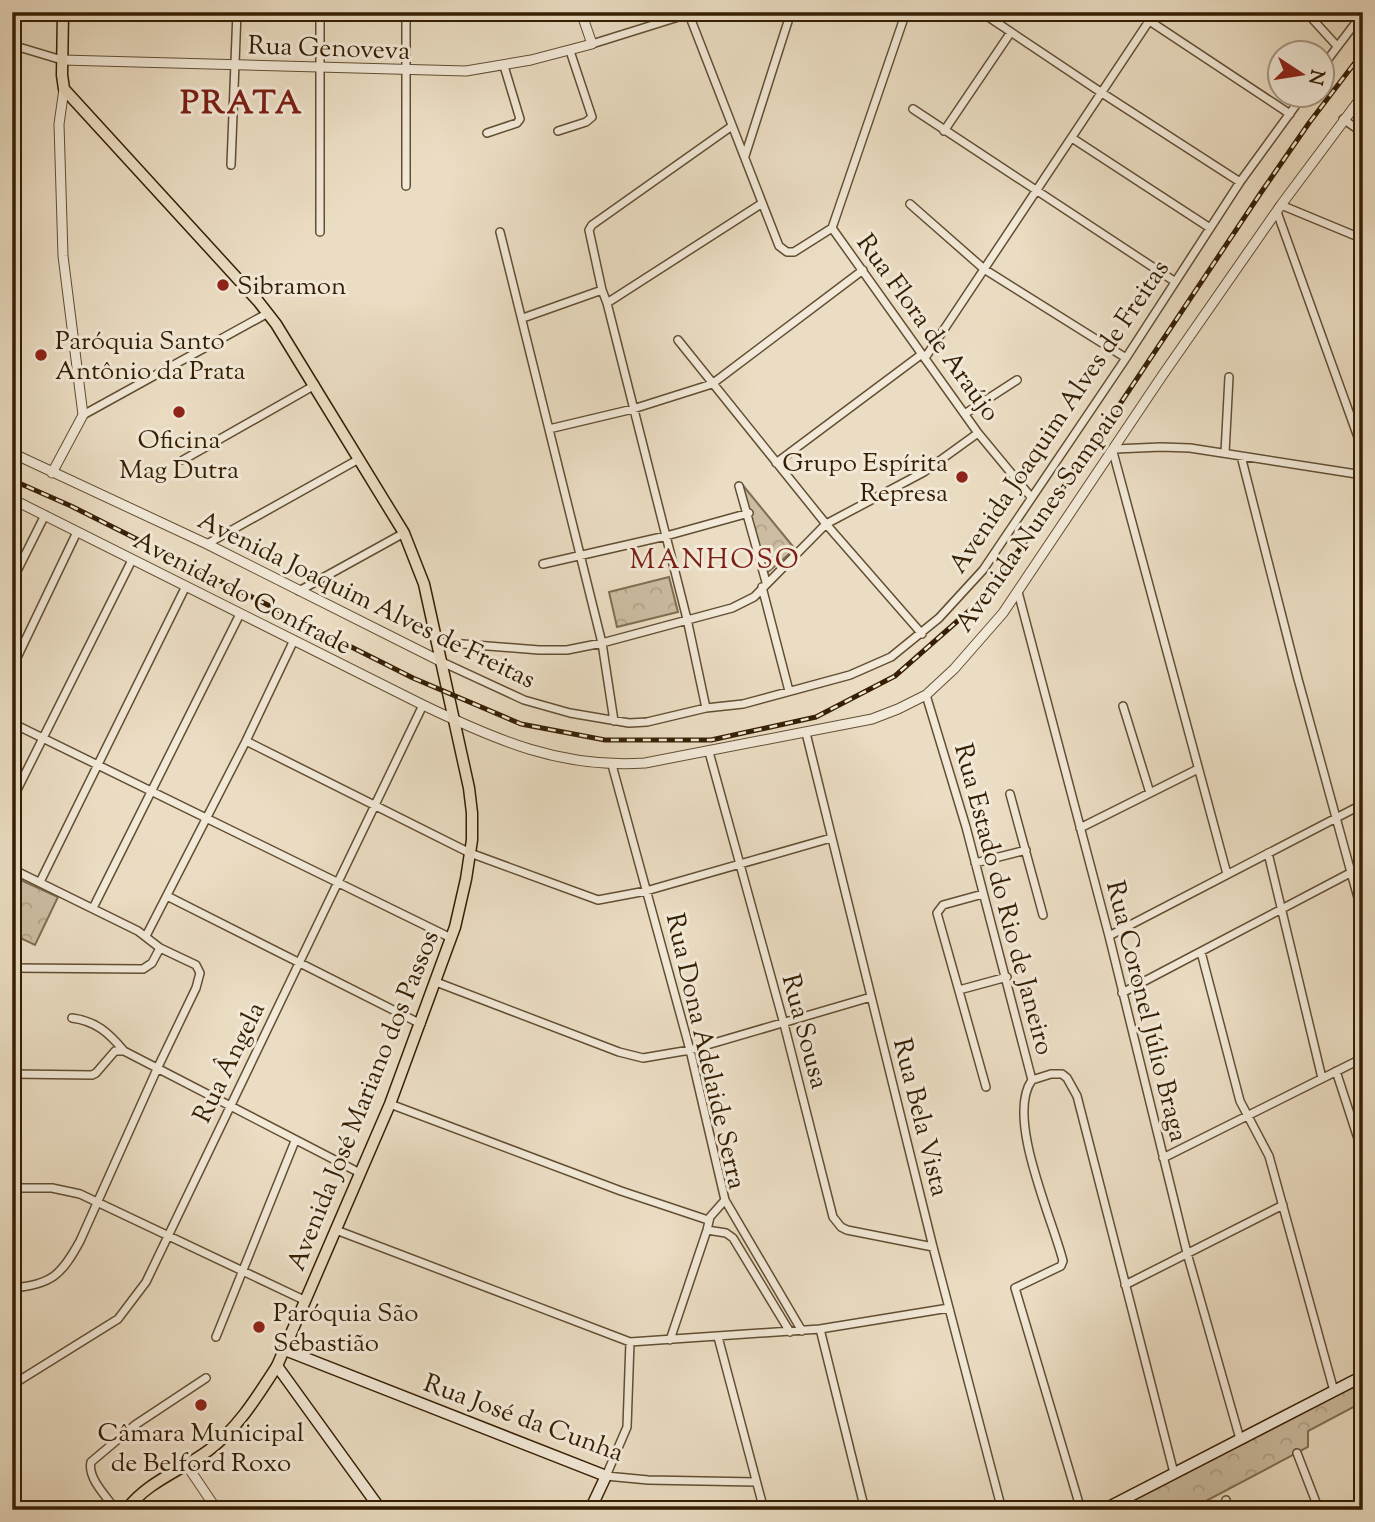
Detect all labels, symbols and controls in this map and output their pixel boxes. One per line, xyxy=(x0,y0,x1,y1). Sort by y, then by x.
street label: Rua Genoveva xyxy=(247,28,411,71)
north arrow xyxy=(1266,38,1336,108)
text: N xyxy=(1300,67,1330,87)
district label: PRATA xyxy=(180,81,304,129)
street label: Rua Flora de Araújo xyxy=(846,227,1008,430)
street label: Avenida Joaquim Alves de Freitas xyxy=(941,253,1179,582)
place label: Sibramon xyxy=(237,269,346,306)
marker: Sibramon xyxy=(215,277,231,293)
place label: Paróquia Santo Antônio da Prata xyxy=(55,324,246,391)
marker: Paróquia Santo Antônio da Prata xyxy=(33,347,49,363)
street label: Avenida Nunes Sampaio xyxy=(947,394,1135,641)
marker: Oficina Mag Dutra xyxy=(171,404,187,420)
place label: Oficina Mag Dutra xyxy=(119,423,239,490)
place label: Grupo Espírita Represa xyxy=(782,446,948,513)
marker: Grupo Espírita Represa xyxy=(954,469,970,485)
street label: Avenida Joaquim Alves de Freitas xyxy=(191,503,541,699)
street label: Avenida do Confrade xyxy=(126,523,357,665)
district label: MANHOSO xyxy=(629,541,801,581)
street label: Rua Estado do Rio de Janeiro xyxy=(943,740,1062,1059)
street label: Rua Coronel Júlio Braga xyxy=(1095,877,1196,1146)
street label: Rua Dona Adelaide Serra xyxy=(655,910,754,1193)
street label: Avenida José Mariano dos Passos xyxy=(279,925,450,1277)
street label: Rua Sousa xyxy=(771,970,837,1093)
street label: Rua Ângela xyxy=(185,996,275,1130)
street label: Rua Bela Vista xyxy=(882,1035,957,1200)
place label: Paróquia São Sebastião xyxy=(273,1296,418,1363)
marker: Paróquia São Sebastião xyxy=(251,1319,267,1335)
street label: Rua José da Cunha xyxy=(418,1366,628,1473)
marker: Câmara Municipal de Belford Roxo xyxy=(193,1397,209,1413)
place label: Câmara Municipal de Belford Roxo xyxy=(98,1416,304,1483)

